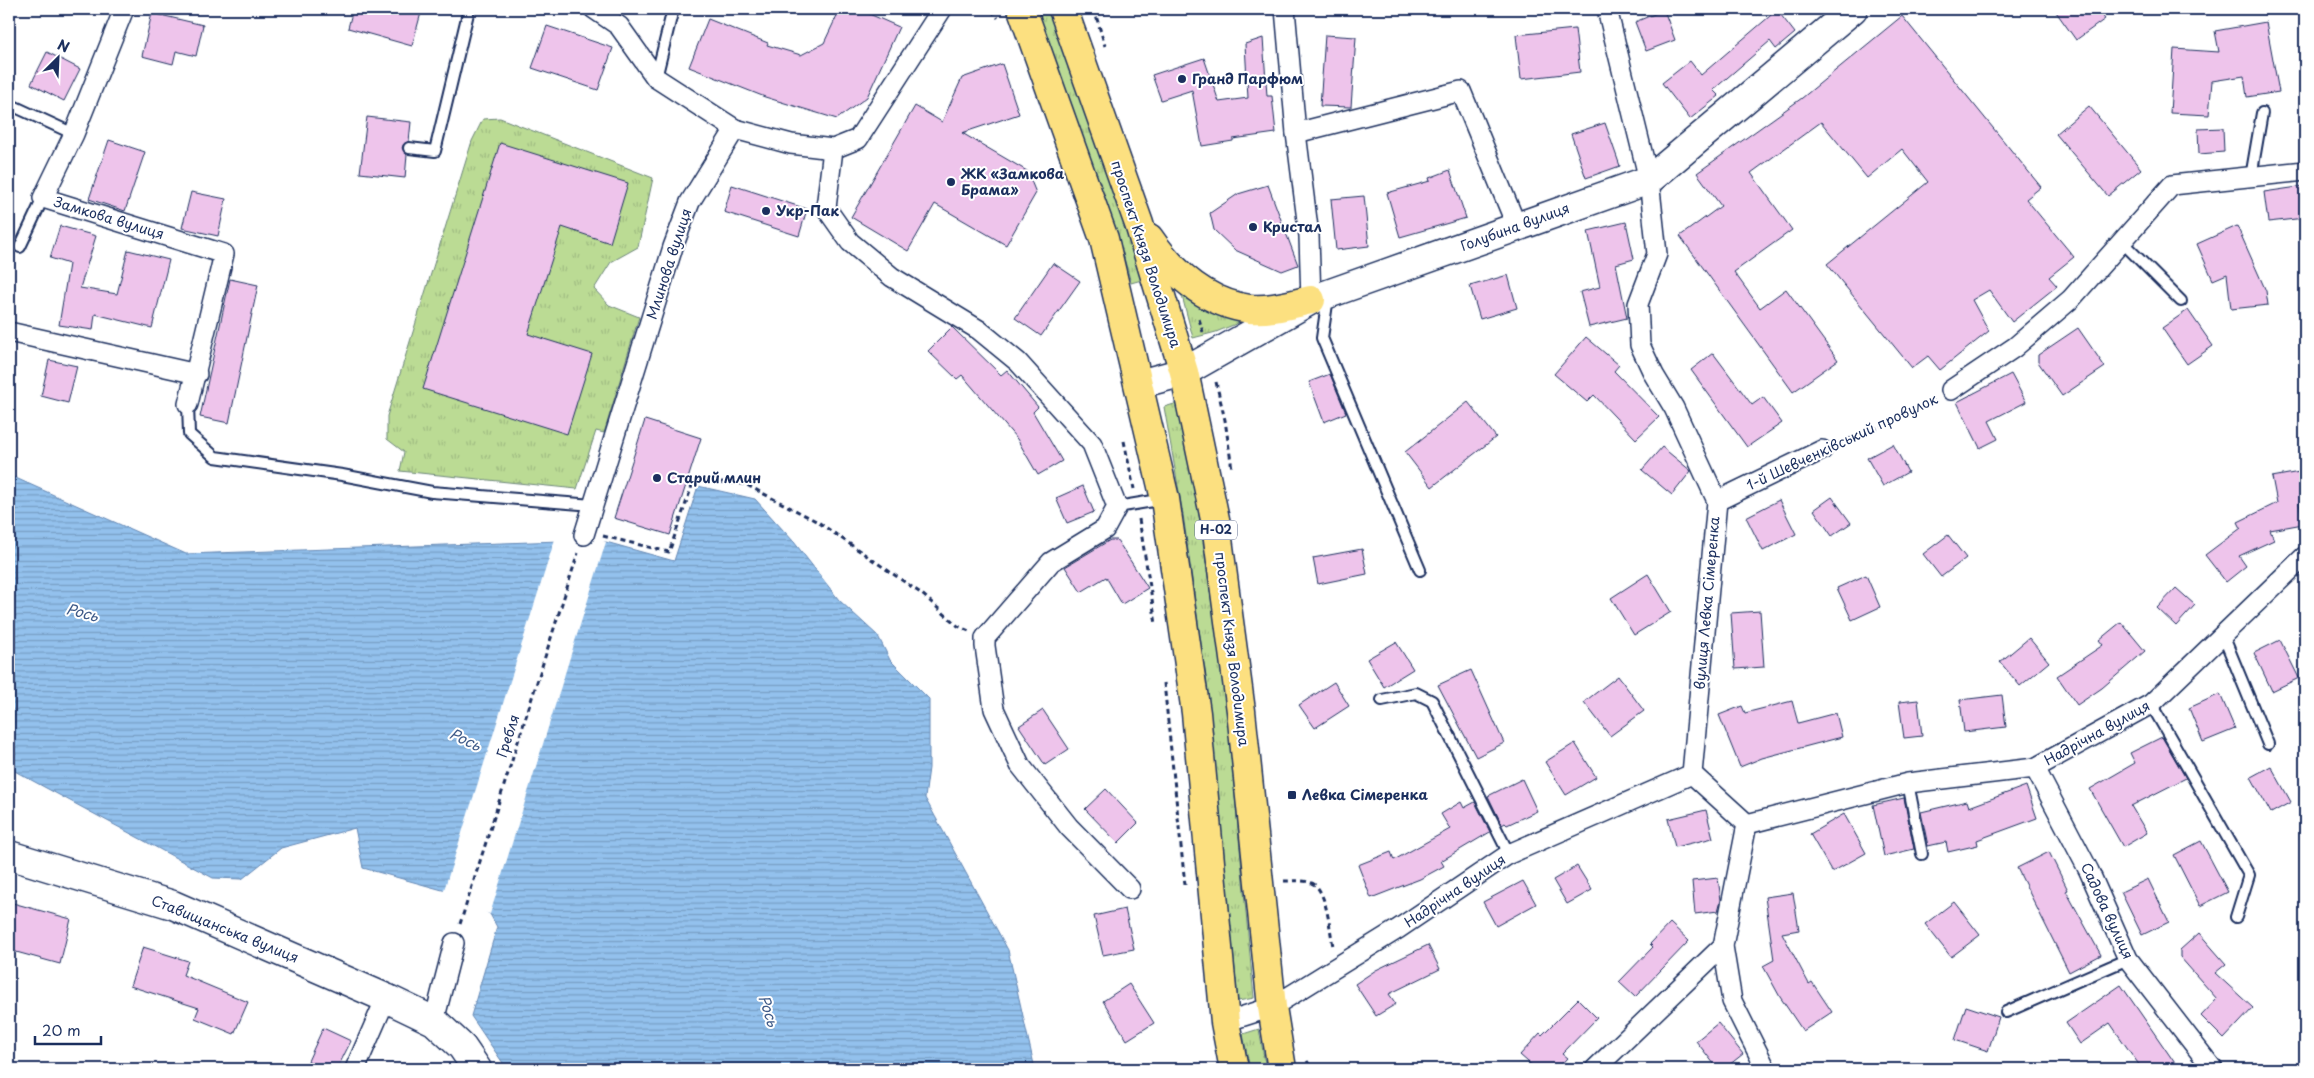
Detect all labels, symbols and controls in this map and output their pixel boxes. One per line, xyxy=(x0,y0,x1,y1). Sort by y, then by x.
north arrow xyxy=(32,32,82,82)
text: N xyxy=(54,34,73,58)
place label: Гранд Парфюм xyxy=(1192,68,1303,89)
marker: Гранд Парфюм xyxy=(1176,73,1188,85)
street label: проспект Князя Володимира xyxy=(1106,157,1187,350)
place label: ЖК «Замкова Брама» xyxy=(960,163,1065,200)
marker: ЖК «Замкова Брама» xyxy=(945,176,957,188)
street label: Замкова вулиця xyxy=(50,190,167,244)
street label: Голубина вулиця xyxy=(1457,197,1572,256)
place label: Укр-Пак xyxy=(776,200,839,221)
marker: Укр-Пак xyxy=(760,205,772,217)
street label: Млинова вулиця xyxy=(641,206,696,322)
place label: Кристал xyxy=(1263,216,1322,237)
marker: Кристал xyxy=(1247,221,1259,233)
street label: 1-й Шевченківський провулок xyxy=(1743,388,1941,495)
place label: Старий млин xyxy=(667,467,761,488)
marker: Старий млин xyxy=(651,472,663,484)
street label: вулиця Левка Сімеренка xyxy=(1688,515,1725,690)
road number: Н-02 xyxy=(1195,520,1237,540)
street label: проспект Князя Володимира xyxy=(1210,550,1255,748)
water label: Рось xyxy=(64,596,102,627)
street label: Надрічна вулиця xyxy=(2040,695,2154,770)
street label: Гребля xyxy=(491,712,524,760)
water label: Рось xyxy=(446,721,486,757)
place label: Левка Сімеренка xyxy=(1302,784,1428,805)
marker: Левка Сімеренка xyxy=(1286,789,1298,801)
street label: Надрічна вулиця xyxy=(1400,849,1510,932)
street label: Садова вулиця xyxy=(2076,859,2139,963)
street label: Ставищанська вулиця xyxy=(148,889,302,968)
water label: Рось xyxy=(754,992,786,1031)
scale bar xyxy=(35,1013,101,1045)
text: 20 m xyxy=(42,1018,81,1041)

